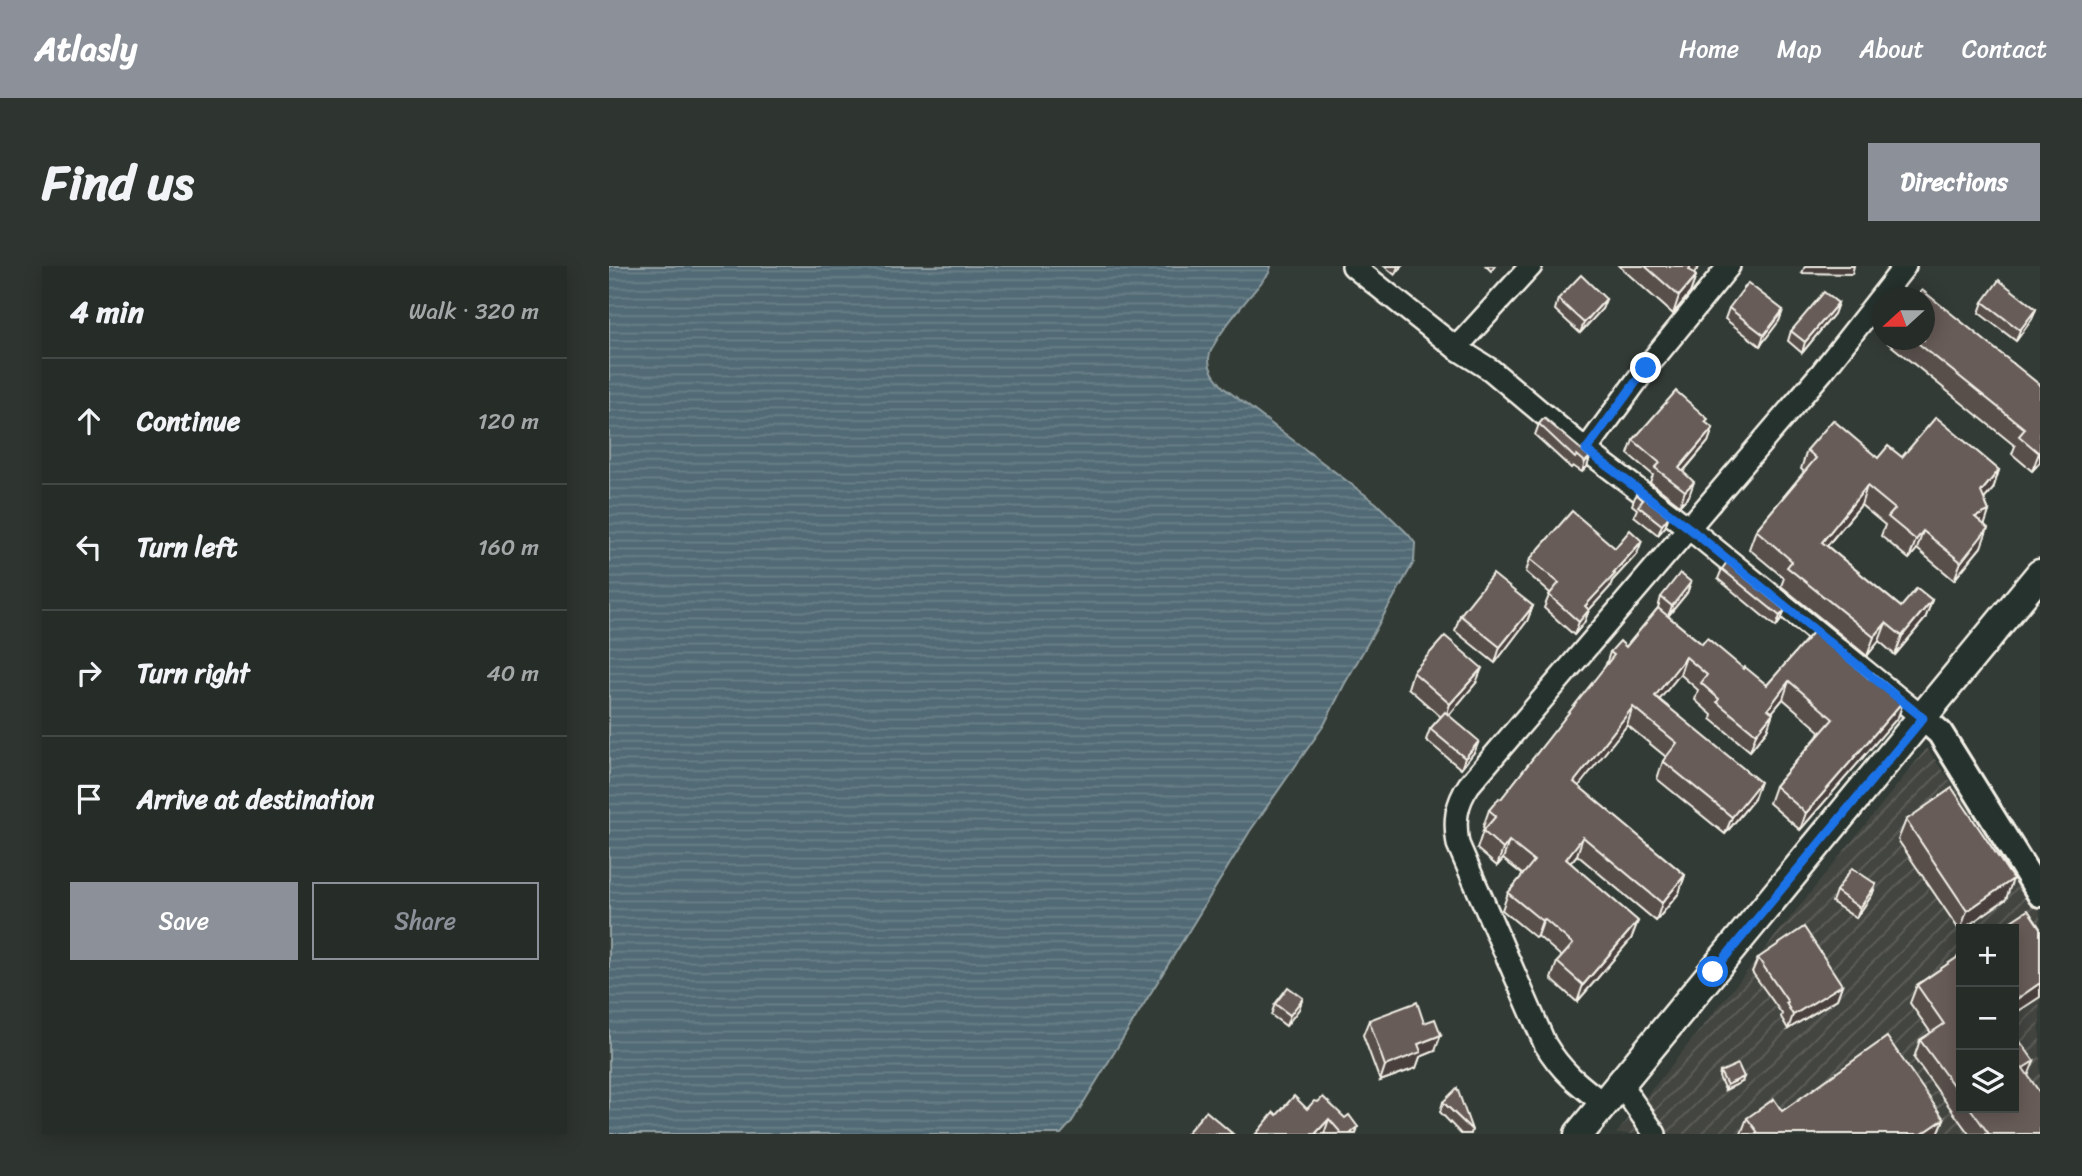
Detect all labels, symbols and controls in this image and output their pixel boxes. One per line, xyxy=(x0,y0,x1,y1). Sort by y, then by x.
text: Atlasly xyxy=(35,20,137,78)
text: Home xyxy=(1679,28,1739,70)
text: Map xyxy=(1777,28,1821,70)
text: About xyxy=(1859,28,1924,70)
text: Contact xyxy=(1962,28,2047,70)
text: Find us xyxy=(42,139,194,226)
button: Directions xyxy=(1868,143,2040,221)
text: 4 min xyxy=(70,285,144,339)
north arrow xyxy=(1872,287,1935,350)
text: Walk · 320 m xyxy=(409,291,539,332)
route end xyxy=(1630,352,1661,383)
text: Continue xyxy=(137,398,240,444)
text: 120 m xyxy=(478,401,539,442)
icon: ahead xyxy=(70,402,108,440)
text: Turn left xyxy=(137,524,237,570)
text: 160 m xyxy=(478,527,539,568)
icon: left xyxy=(70,528,108,566)
text: Turn right xyxy=(137,650,250,696)
text: 40 m xyxy=(486,653,539,694)
icon: right xyxy=(70,654,108,692)
text: Arrive at destination xyxy=(137,776,374,822)
icon: arrive xyxy=(70,780,108,818)
button: Save xyxy=(70,882,298,960)
button: Share xyxy=(312,882,539,960)
map controls xyxy=(1956,924,2019,1113)
button: + xyxy=(1956,924,2019,987)
route start xyxy=(1697,956,1728,987)
button: − xyxy=(1956,987,2019,1050)
button: layers xyxy=(1956,1050,2019,1113)

